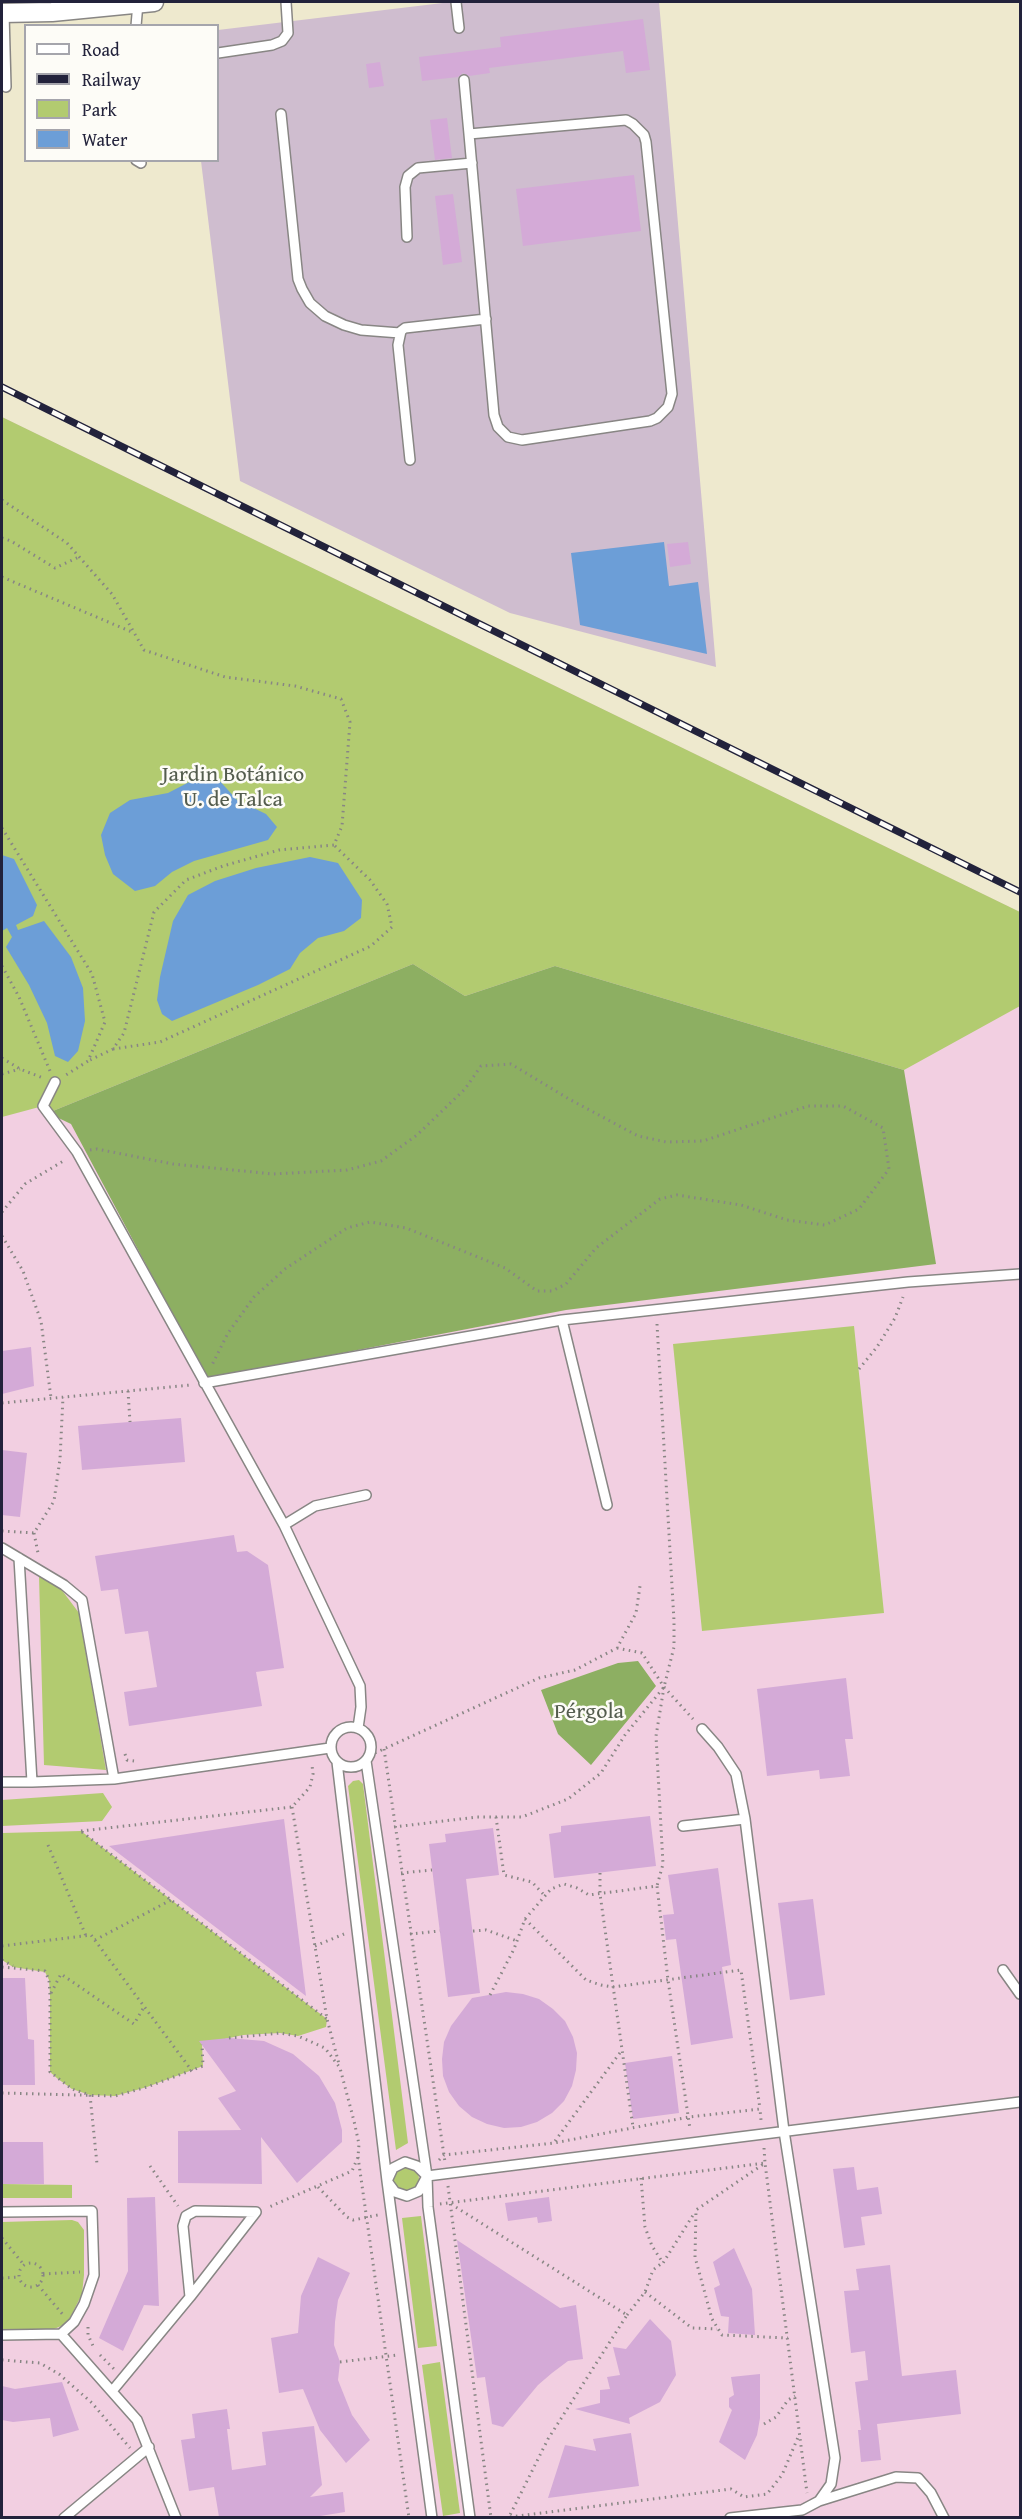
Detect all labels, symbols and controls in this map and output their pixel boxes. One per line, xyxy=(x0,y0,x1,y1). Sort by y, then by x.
legend xyxy=(24,24,219,162)
text: Road xyxy=(82,36,120,63)
text: Railway xyxy=(82,66,141,93)
text: Park xyxy=(82,96,117,123)
text: Water xyxy=(82,126,127,153)
park label: Jardin Botánico U. de Talca xyxy=(162,762,304,813)
park label: Pérgola xyxy=(554,1699,624,1725)

